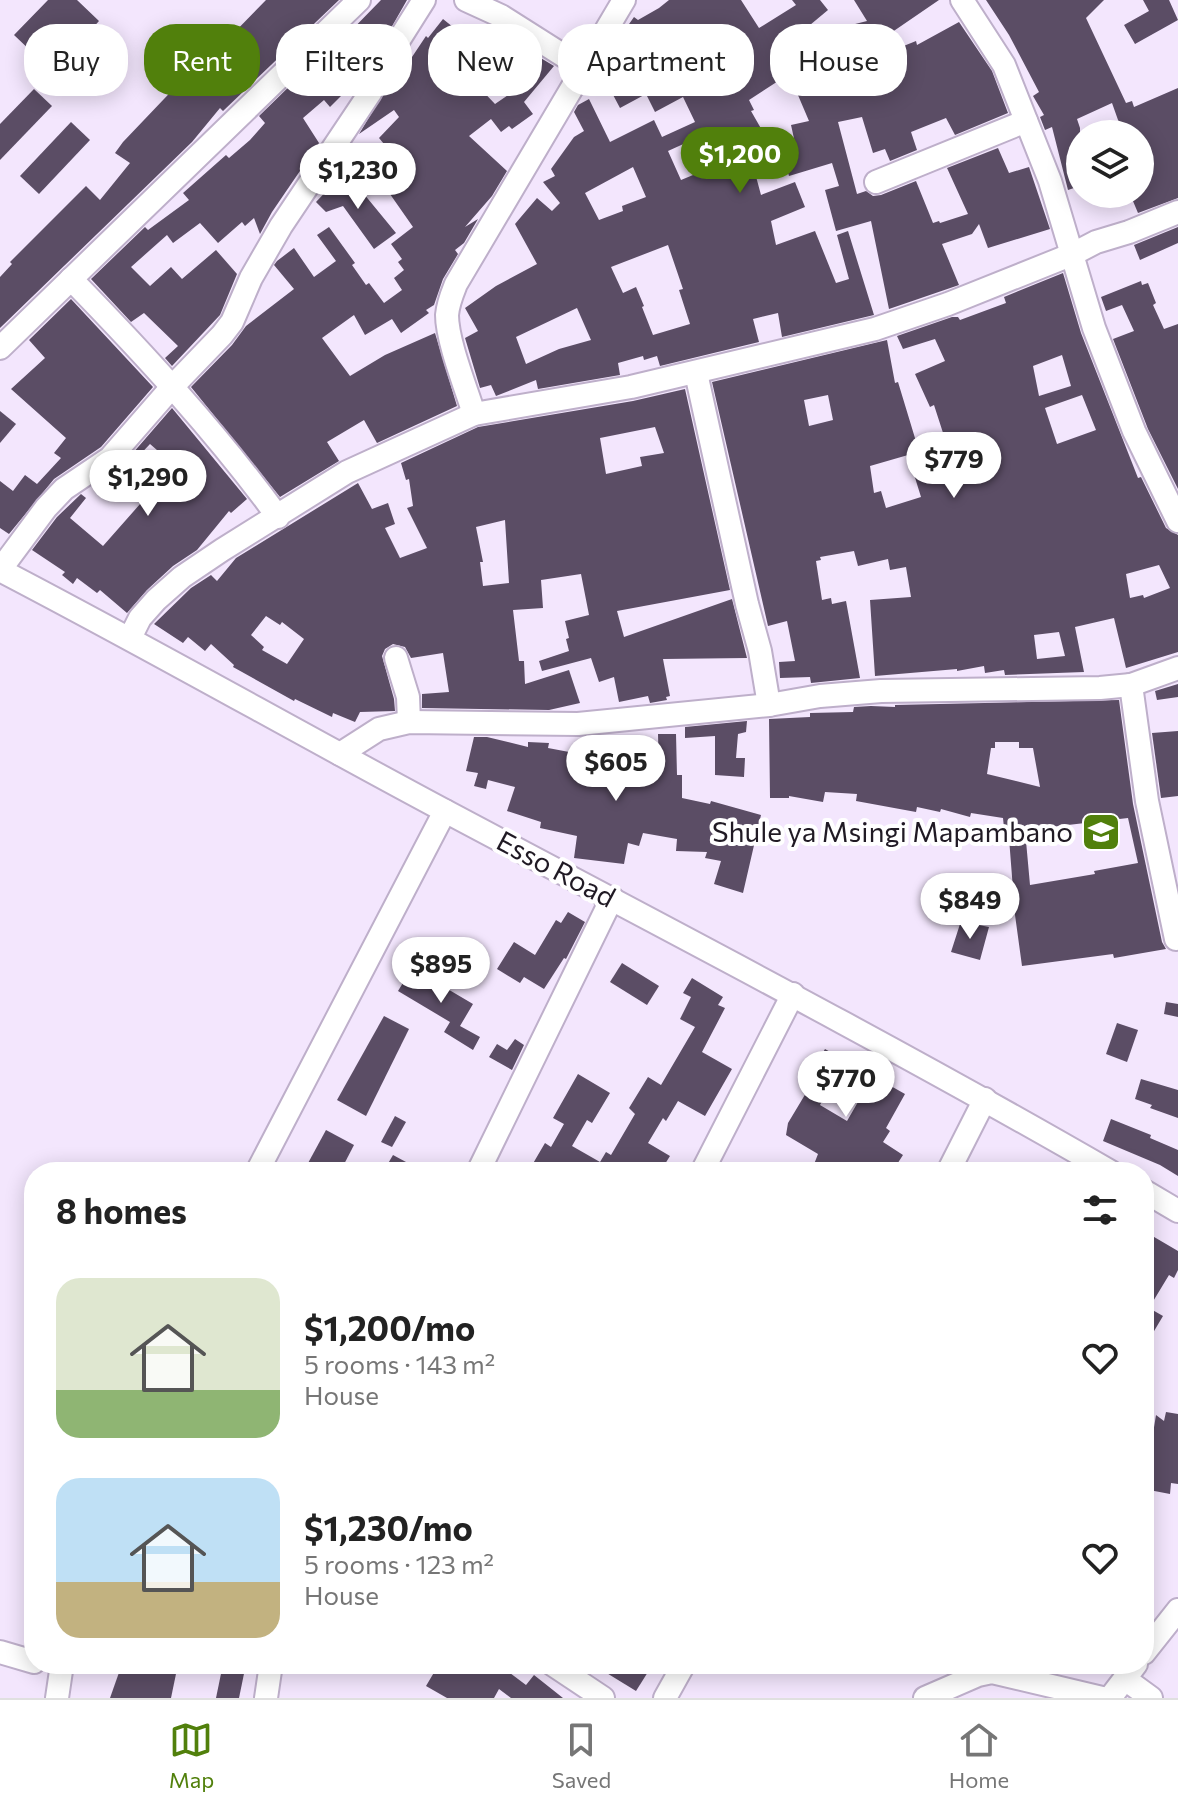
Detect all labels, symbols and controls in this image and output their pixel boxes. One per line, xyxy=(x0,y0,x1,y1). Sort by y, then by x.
chip: Buy xyxy=(24,24,128,96)
chip: Rent xyxy=(144,24,260,96)
chip: Filters xyxy=(276,24,412,96)
chip: New xyxy=(428,24,542,96)
chip: Apartment xyxy=(558,24,754,96)
chip: House xyxy=(770,24,907,96)
map controls xyxy=(1066,120,1154,208)
button: layers xyxy=(1066,120,1154,208)
pin: $1,200 xyxy=(675,127,805,195)
text: $1,200 xyxy=(699,137,781,168)
pin: $1,230 xyxy=(293,143,423,211)
text: $1,230 xyxy=(318,153,398,184)
pin: $779 xyxy=(907,432,1001,500)
text: $779 xyxy=(924,442,984,473)
pin: $1,290 xyxy=(83,450,213,518)
text: $1,290 xyxy=(107,460,189,491)
pin: $605 xyxy=(569,735,663,803)
text: $605 xyxy=(584,745,648,776)
school or university icon: Shule ya Msingi Mapambano xyxy=(1080,811,1122,853)
place label: Shule ya Msingi Mapambano xyxy=(712,814,1073,848)
street label: Esso Road xyxy=(491,823,622,914)
pin: $849 xyxy=(923,873,1017,941)
text: $849 xyxy=(938,883,1002,914)
pin: $895 xyxy=(394,937,488,1005)
text: $895 xyxy=(410,947,472,978)
pin: $770 xyxy=(799,1051,893,1119)
text: $770 xyxy=(816,1061,876,1092)
icon: filters xyxy=(1078,1188,1122,1232)
text: 8 homes xyxy=(56,1189,187,1231)
text: $1,200/mo xyxy=(304,1306,475,1348)
icon: home xyxy=(120,1310,216,1406)
icon: heart xyxy=(1078,1336,1122,1380)
text: 5 rooms · 143 m² xyxy=(304,1348,495,1379)
text: House xyxy=(304,1379,379,1410)
text: $1,230/mo xyxy=(304,1506,473,1548)
icon: home xyxy=(120,1510,216,1606)
icon: heart xyxy=(1078,1536,1122,1580)
text: 5 rooms · 123 m² xyxy=(304,1548,494,1579)
text: House xyxy=(304,1579,379,1610)
tab: Map xyxy=(169,1718,214,1793)
tab: Saved xyxy=(552,1718,611,1793)
tab: Home xyxy=(949,1718,1009,1793)

